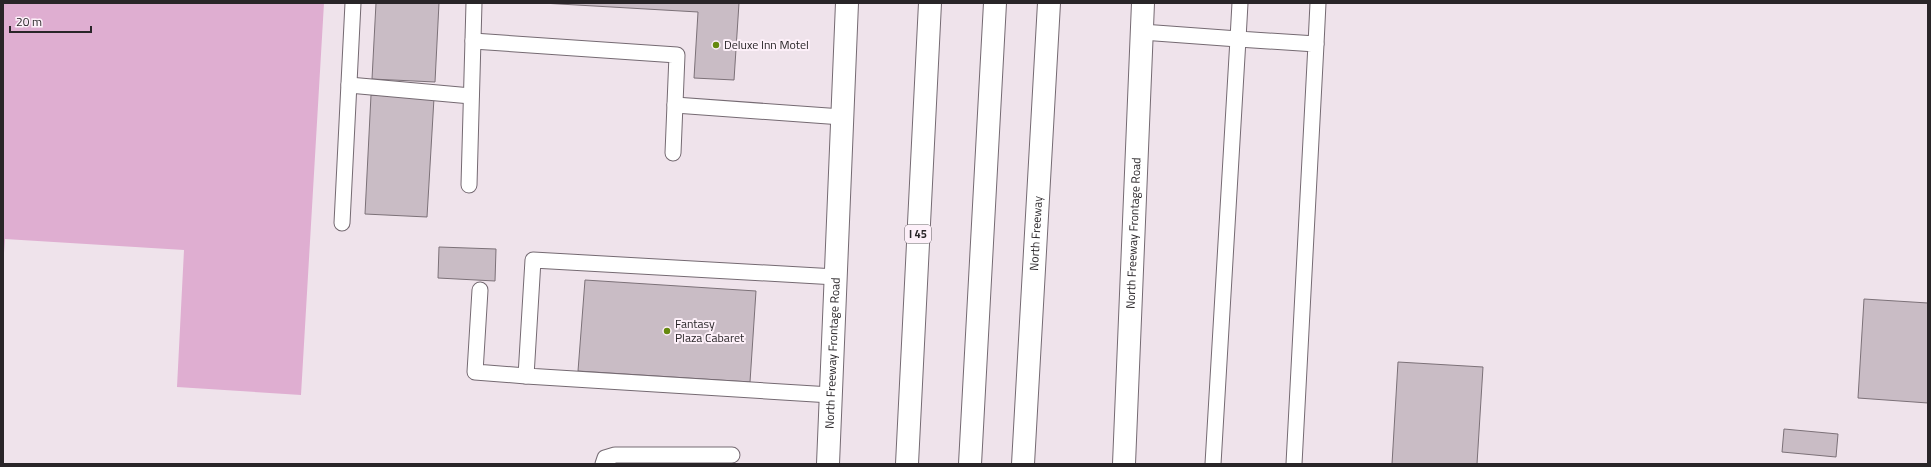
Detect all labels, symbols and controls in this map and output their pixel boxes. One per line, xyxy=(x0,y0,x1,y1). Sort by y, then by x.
scale bar xyxy=(10,8,91,34)
text: 20 m xyxy=(16,12,42,31)
place label: Deluxe Inn Motel xyxy=(724,35,809,54)
marker: Deluxe Inn Motel xyxy=(711,40,721,50)
street label: North Freeway Frontage Road xyxy=(1120,157,1146,309)
street label: North Freeway xyxy=(1024,195,1047,271)
road number: I 45 xyxy=(905,225,931,243)
street label: North Freeway Frontage Road xyxy=(819,277,845,429)
place label: Fantasy Plaza Cabaret xyxy=(675,314,745,347)
marker: Fantasy Plaza Cabaret xyxy=(662,326,672,336)

